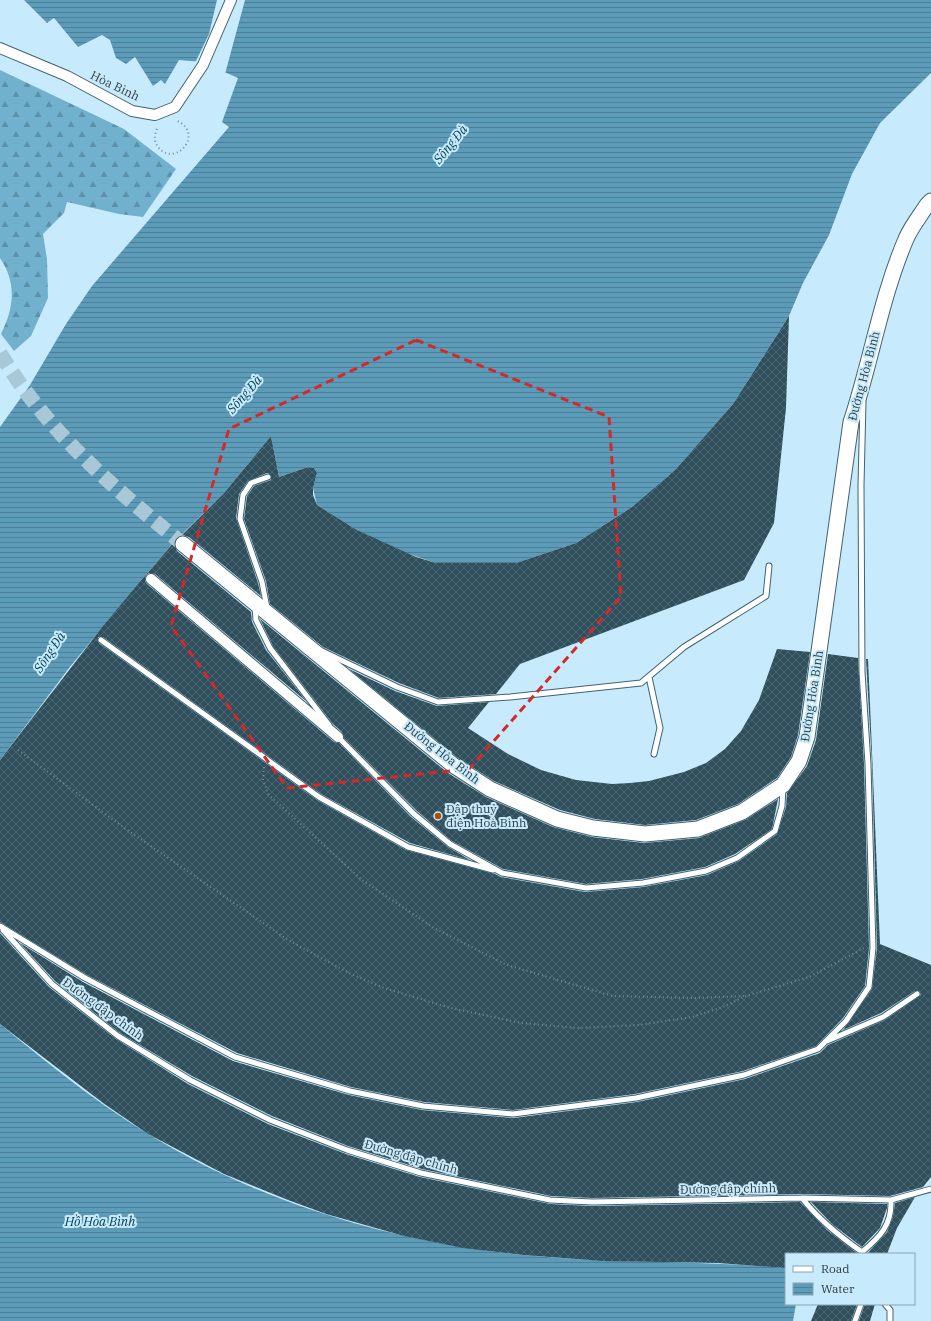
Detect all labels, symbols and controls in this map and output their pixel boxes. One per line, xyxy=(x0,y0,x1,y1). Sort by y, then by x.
street label: Hòa Bình xyxy=(88,67,143,104)
water label: Sông Đà xyxy=(429,121,471,168)
street label: Đường Hòa Bình xyxy=(844,329,883,422)
water label: Sông Đà xyxy=(222,372,266,418)
water label: Sông Đà xyxy=(29,629,69,677)
street label: Đường Hòa Bình xyxy=(797,649,826,743)
street label: Đường Hòa Bình xyxy=(401,718,484,787)
place label: Đập thuỷ điện Hoà Bình xyxy=(446,801,527,830)
marker: Đập thuỷ điện Hoà Bình xyxy=(433,811,443,821)
street label: Đường đập chính xyxy=(60,974,147,1043)
street label: Đường đập chính xyxy=(363,1136,460,1177)
street label: Đường đập chính xyxy=(680,1180,777,1197)
water label: Hồ Hòa Bình xyxy=(64,1213,135,1230)
legend xyxy=(785,1253,915,1305)
text: Road xyxy=(821,1261,850,1276)
text: Water xyxy=(821,1281,855,1296)

